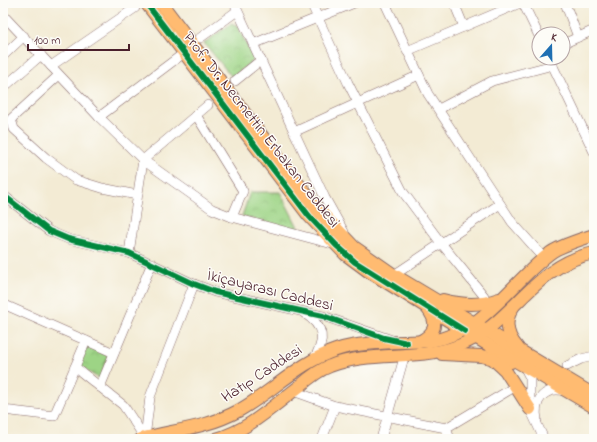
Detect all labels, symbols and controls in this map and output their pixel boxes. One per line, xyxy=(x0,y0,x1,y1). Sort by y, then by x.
scale bar xyxy=(28,26,129,52)
north arrow xyxy=(531,26,571,66)
street label: Prof. Dr. Necmettin Erbakan Caddesi xyxy=(177,27,345,233)
text: K xyxy=(549,29,560,46)
text: 100 m xyxy=(34,32,61,50)
street label: İkiçayarası Caddesi xyxy=(204,264,336,318)
street label: Hatıp Caddesi xyxy=(217,339,307,409)

